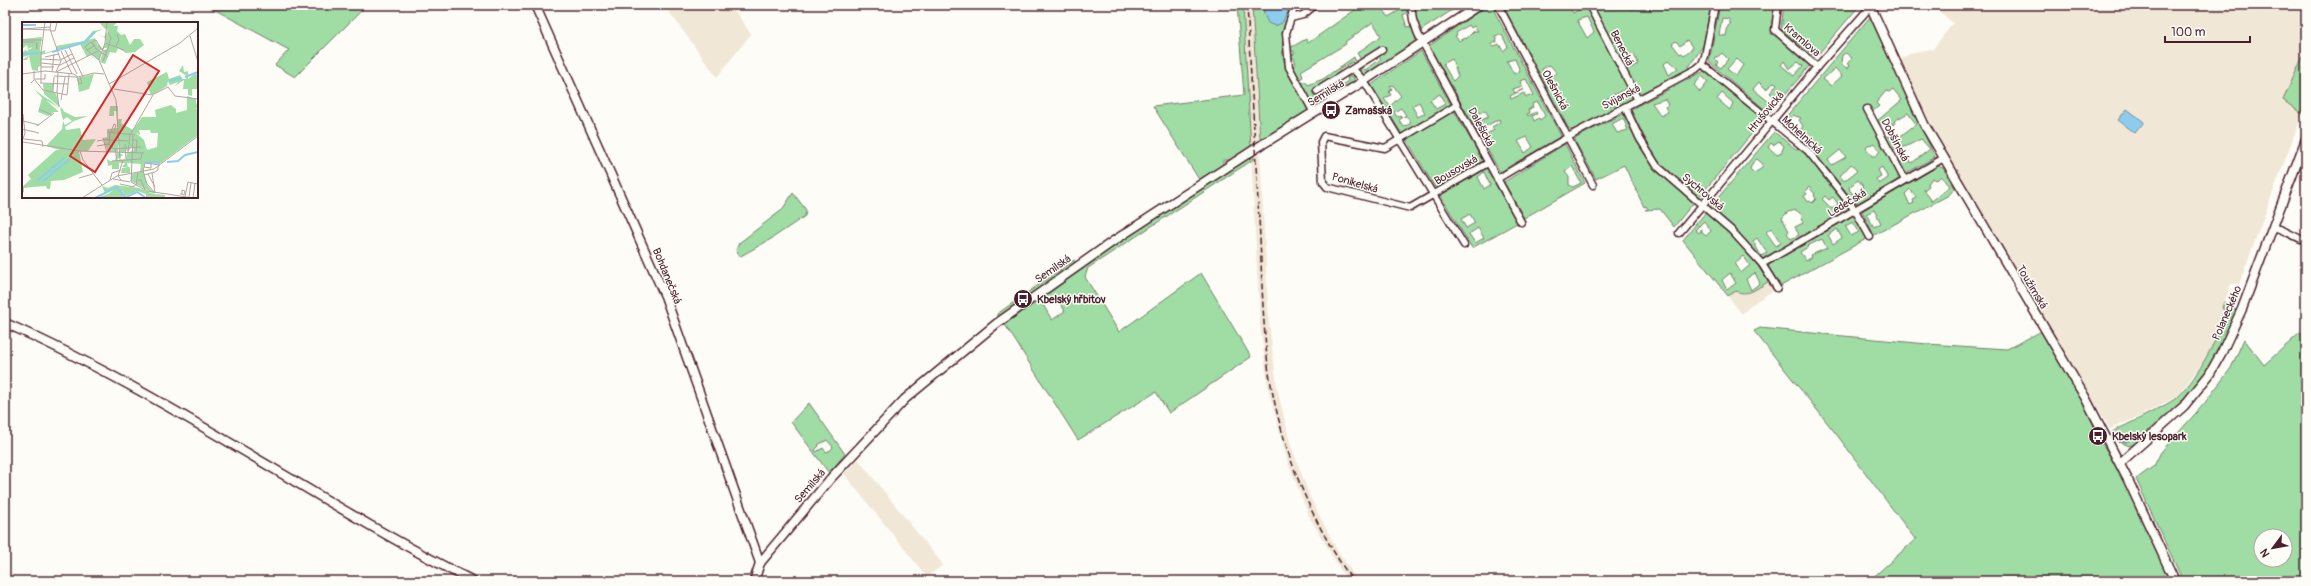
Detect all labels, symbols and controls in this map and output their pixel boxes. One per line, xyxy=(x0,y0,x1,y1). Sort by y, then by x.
scale bar xyxy=(2165,18,2250,44)
street label: Kramlova xyxy=(1781,21,1823,59)
inset map xyxy=(22,22,198,198)
text: 100 m xyxy=(2171,25,2206,40)
street label: Benecká xyxy=(1607,28,1637,68)
street label: Olešnická xyxy=(1539,68,1571,112)
street label: Semilská xyxy=(1305,77,1347,109)
street label: Svijanská xyxy=(1600,82,1642,112)
street label: Hrušovická xyxy=(1745,89,1787,135)
bus stop icon: Zamašská xyxy=(1320,99,1342,121)
place label: Zamašská xyxy=(1345,104,1392,117)
street label: Dalešická xyxy=(1465,105,1497,149)
street label: Mohelnická xyxy=(1779,113,1825,157)
street label: Dobšínská xyxy=(1878,116,1912,164)
street label: Bousovská xyxy=(1432,152,1480,188)
street label: Ponikelská xyxy=(1330,170,1380,196)
street label: Sychrovská xyxy=(1679,171,1727,213)
street label: Ledečská xyxy=(1825,186,1869,220)
street label: Bohdanečská xyxy=(650,246,684,306)
street label: Semilská xyxy=(1033,252,1073,286)
street label: Toužimská xyxy=(2014,263,2050,311)
street label: Polaneckého xyxy=(2210,284,2244,342)
bus stop icon: Kbelský hřbitov xyxy=(1012,288,1034,310)
place label: Kbelský hřbitov xyxy=(1037,293,1106,306)
bus stop icon: Kbelský lesopark xyxy=(2087,425,2109,447)
place label: Kbelský lesopark xyxy=(2112,430,2187,443)
street label: Semilská xyxy=(792,466,828,506)
north arrow xyxy=(2253,528,2293,568)
text: N xyxy=(2257,546,2272,560)

